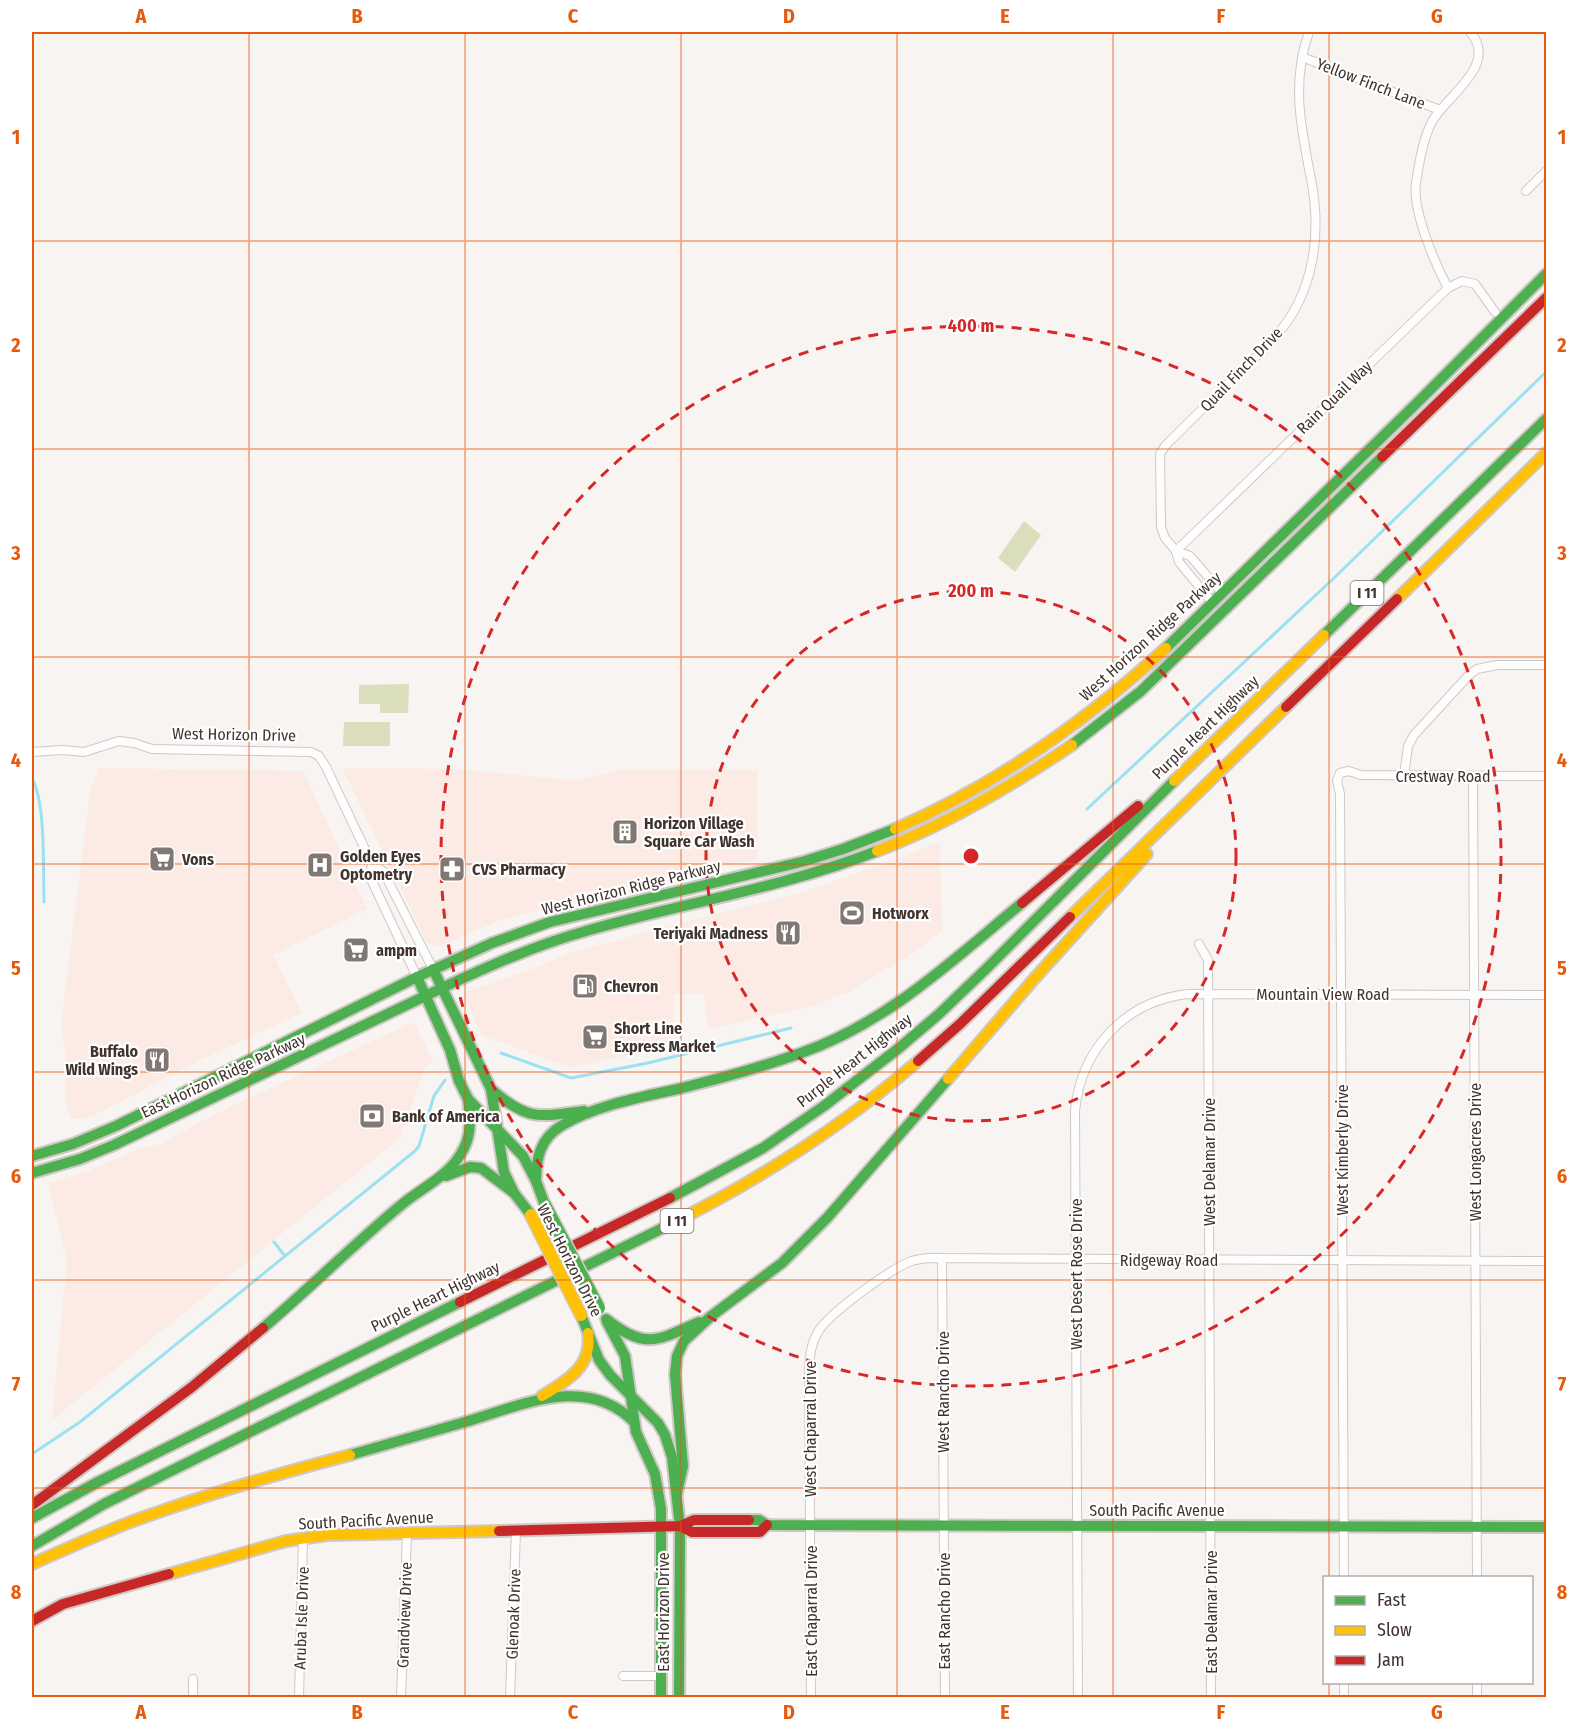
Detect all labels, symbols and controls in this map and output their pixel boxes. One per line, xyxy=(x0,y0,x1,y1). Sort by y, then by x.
text: A xyxy=(135,4,148,28)
text: B xyxy=(351,4,363,28)
text: C xyxy=(568,4,579,28)
text: D xyxy=(783,4,795,28)
text: E xyxy=(1000,4,1010,28)
text: F xyxy=(1217,4,1226,28)
text: G xyxy=(1431,4,1443,28)
street label: Yellow Finch Lane xyxy=(1314,54,1428,113)
text: 1 xyxy=(12,125,20,149)
text: 1 xyxy=(1558,125,1566,149)
text: 400 m xyxy=(948,315,994,337)
street label: Quail Finch Drive xyxy=(1196,323,1287,416)
text: 2 xyxy=(10,333,21,357)
text: 2 xyxy=(1556,333,1567,357)
street label: Rain Quail Way xyxy=(1293,356,1377,438)
text: 3 xyxy=(10,541,21,565)
text: 3 xyxy=(1556,541,1567,565)
street label: West Horizon Ridge Parkway xyxy=(1076,567,1226,705)
text: 200 m xyxy=(947,580,994,602)
road number: I 11 xyxy=(1350,581,1384,605)
street label: Purple Heart Highway xyxy=(1148,671,1263,783)
street label: West Horizon Drive xyxy=(172,724,296,745)
text: 4 xyxy=(11,748,21,772)
text: 4 xyxy=(1557,748,1567,772)
street label: Crestway Road xyxy=(1396,767,1490,786)
place label: Horizon Village Square Car Wash xyxy=(644,814,755,851)
building icon: Horizon Village Square Car Wash xyxy=(610,817,640,847)
supermarket icon: Vons xyxy=(147,844,177,874)
centre of rings xyxy=(961,846,981,866)
place label: Golden Eyes Optometry xyxy=(340,847,421,884)
place label: Vons xyxy=(181,850,214,869)
hospital icon: Golden Eyes Optometry xyxy=(305,850,335,880)
pharmacy icon: CVS Pharmacy xyxy=(437,854,467,884)
street label: West Horizon Ridge Parkway xyxy=(540,856,723,919)
place label: CVS Pharmacy xyxy=(472,860,566,879)
sports icon: Hotworx xyxy=(837,898,867,928)
place label: Hotworx xyxy=(872,904,929,923)
restaurant icon: Teriyaki Madness xyxy=(773,918,803,948)
place label: Teriyaki Madness xyxy=(653,924,768,943)
supermarket icon: ampm xyxy=(341,935,371,965)
place label: ampm xyxy=(376,941,417,960)
text: 5 xyxy=(11,956,21,980)
text: 5 xyxy=(1557,956,1567,980)
fuel station icon: Chevron xyxy=(570,971,600,1001)
place label: Chevron xyxy=(604,977,658,996)
street label: Mountain View Road xyxy=(1256,985,1390,1004)
street label: Purple Heart Highway xyxy=(793,1009,916,1111)
place label: Short Line Express Market xyxy=(614,1019,716,1056)
supermarket icon: Short Line Express Market xyxy=(580,1022,610,1052)
street label: East Horizon Ridge Parkway xyxy=(138,1029,309,1122)
place label: Buffalo Wild Wings xyxy=(65,1042,138,1079)
restaurant icon: Buffalo Wild Wings xyxy=(142,1045,172,1075)
street label: West Longacres Drive xyxy=(1466,1083,1485,1221)
street label: West Kimberly Drive xyxy=(1333,1084,1352,1216)
street label: West Delamar Drive xyxy=(1200,1098,1219,1226)
bank icon: Bank of America xyxy=(357,1101,387,1131)
place label: Bank of America xyxy=(392,1107,500,1126)
text: 6 xyxy=(11,1164,21,1188)
text: 6 xyxy=(1557,1164,1567,1188)
street label: West Desert Rose Drive xyxy=(1067,1198,1086,1350)
street label: West Horizon Drive xyxy=(533,1201,606,1320)
road number: I 11 xyxy=(660,1209,694,1233)
street label: Ridgeway Road xyxy=(1120,1251,1218,1270)
street label: Purple Heart Highway xyxy=(368,1257,503,1336)
street label: West Rancho Drive xyxy=(934,1331,953,1453)
street label: West Chaparral Drive xyxy=(801,1361,820,1497)
text: 7 xyxy=(12,1372,21,1396)
text: 7 xyxy=(1558,1372,1567,1396)
street label: South Pacific Avenue xyxy=(1089,1501,1225,1520)
street label: South Pacific Avenue xyxy=(298,1507,434,1534)
street label: East Chaparral Drive xyxy=(802,1545,821,1677)
street label: East Delamar Drive xyxy=(1202,1550,1221,1674)
street label: East Horizon Drive xyxy=(654,1552,673,1672)
street label: East Rancho Drive xyxy=(935,1552,954,1670)
street label: Grandview Drive xyxy=(393,1561,416,1668)
street label: Aruba Isle Drive xyxy=(290,1566,313,1670)
street label: Glenoak Drive xyxy=(502,1568,525,1660)
legend xyxy=(1323,1576,1533,1684)
text: 8 xyxy=(11,1580,22,1604)
text: 8 xyxy=(1557,1580,1568,1604)
text: Fast xyxy=(1377,1589,1406,1611)
text: Slow xyxy=(1377,1619,1412,1641)
text: Jam xyxy=(1377,1649,1405,1671)
text: A xyxy=(135,1700,148,1724)
text: B xyxy=(351,1700,363,1724)
text: C xyxy=(568,1700,579,1724)
text: D xyxy=(783,1700,795,1724)
text: E xyxy=(1000,1700,1010,1724)
text: F xyxy=(1217,1700,1226,1724)
text: G xyxy=(1431,1700,1443,1724)

